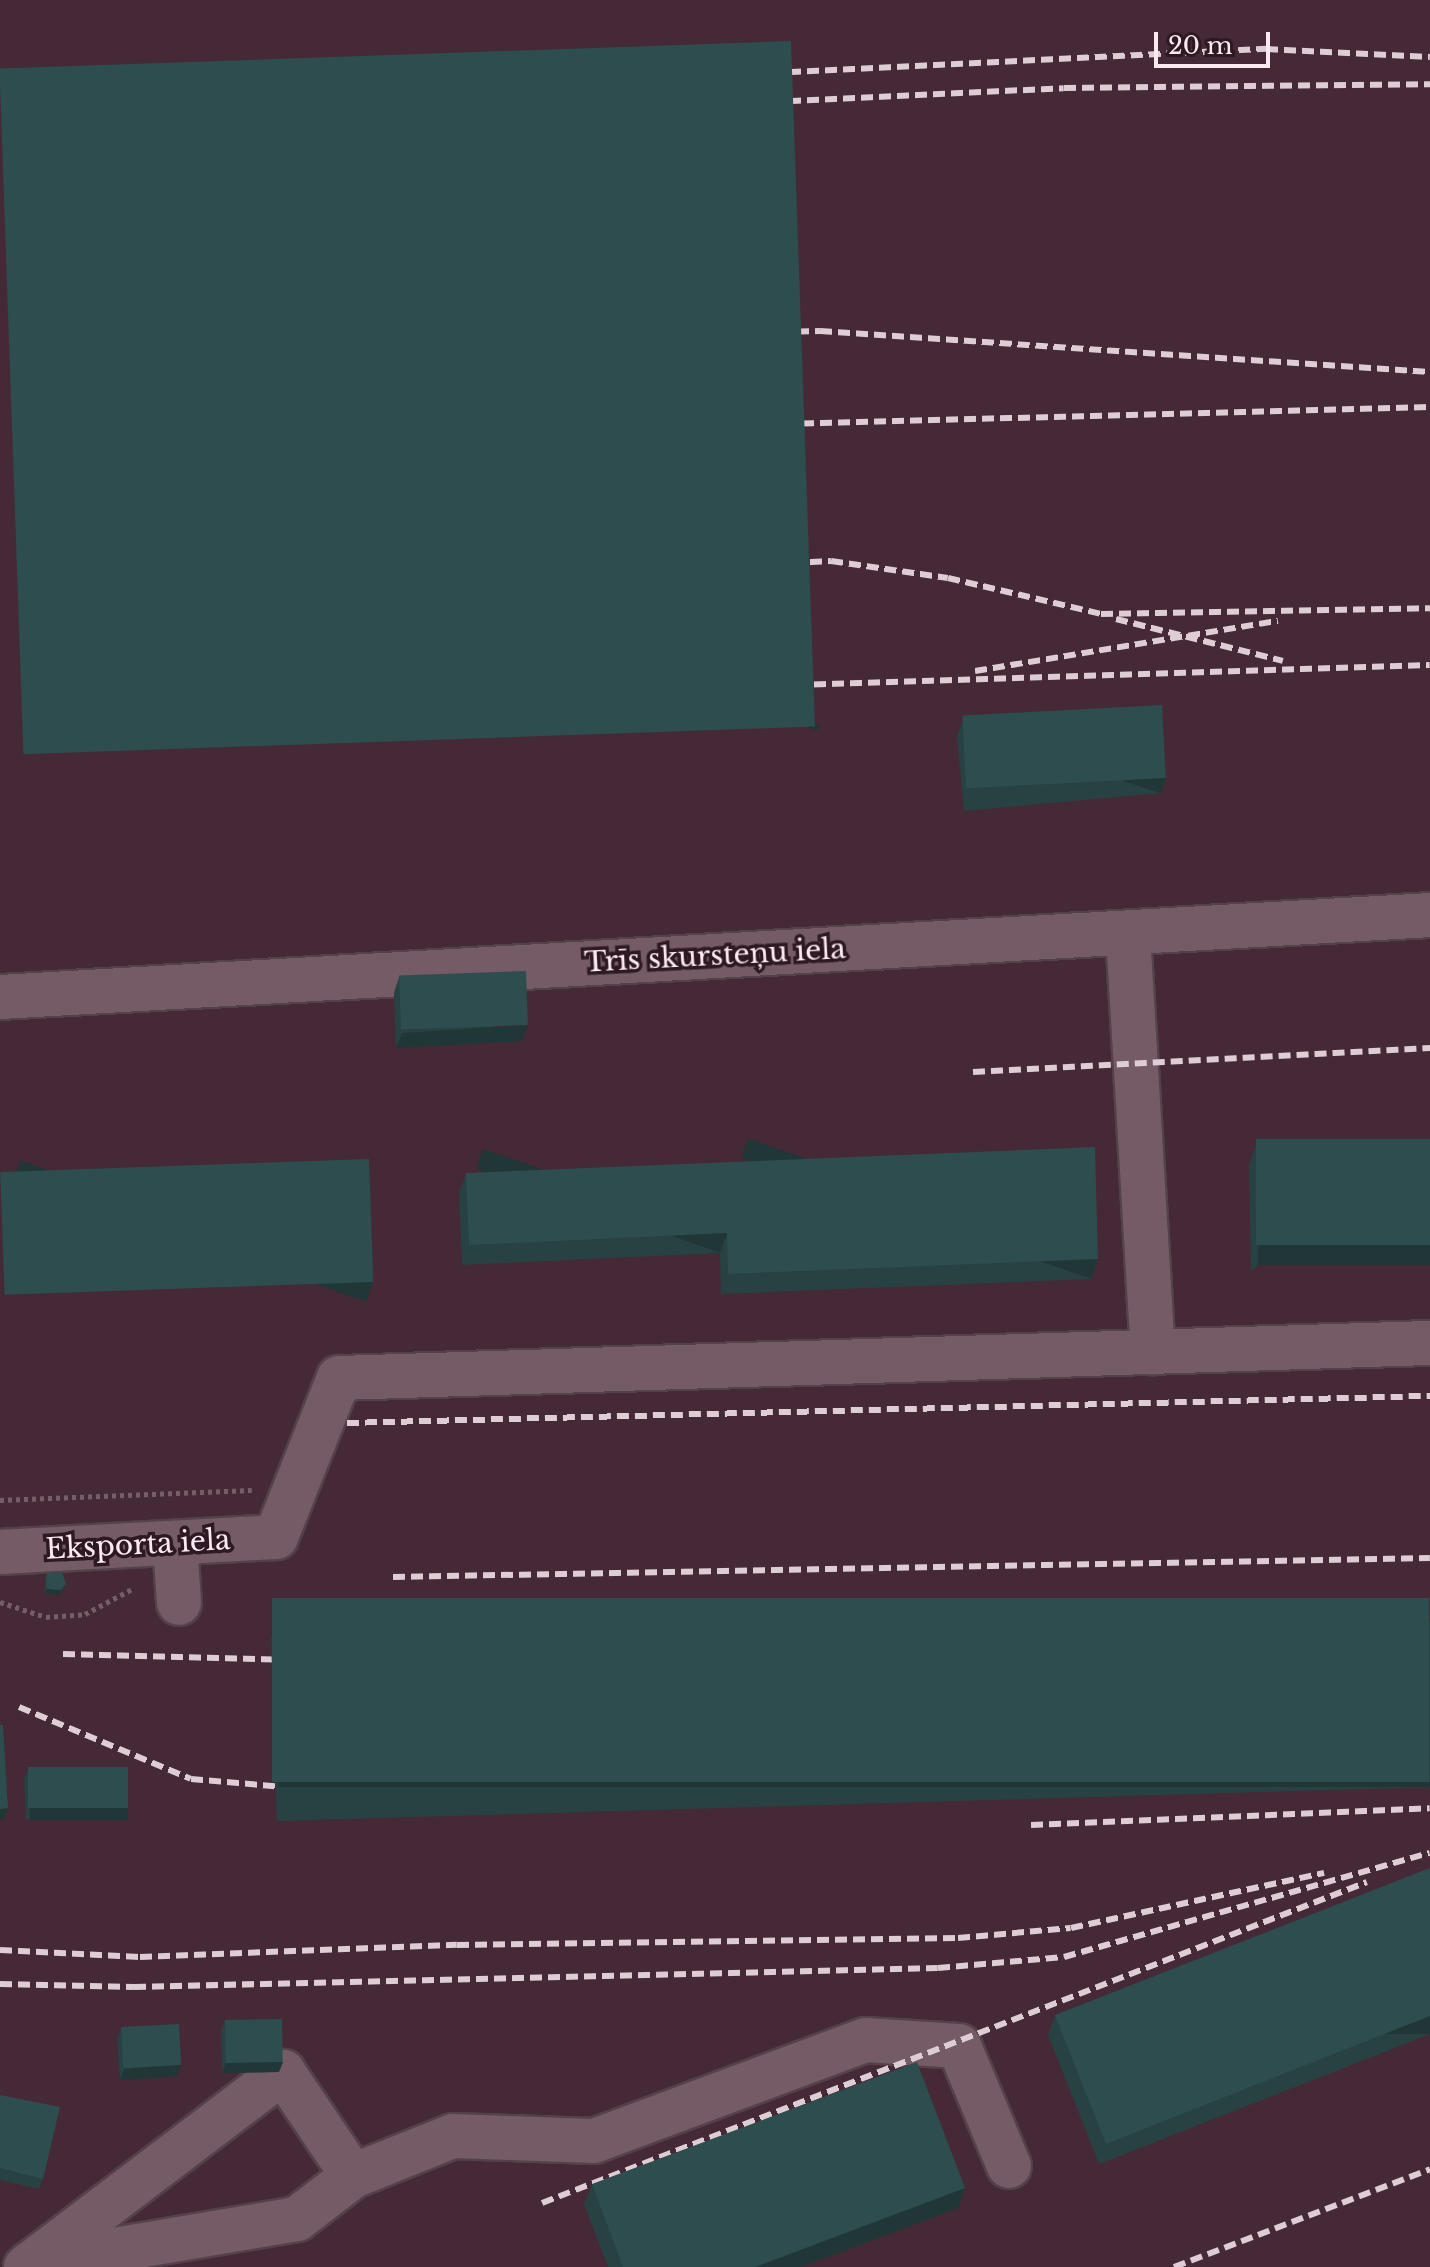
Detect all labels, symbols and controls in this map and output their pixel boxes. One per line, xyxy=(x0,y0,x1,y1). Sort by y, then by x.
scale bar xyxy=(1158,16,1274,66)
text: 20 m xyxy=(1168,31,1233,60)
street label: Trīs skursteņu iela xyxy=(583,932,847,980)
street label: Eksporta iela xyxy=(45,1523,231,1567)

